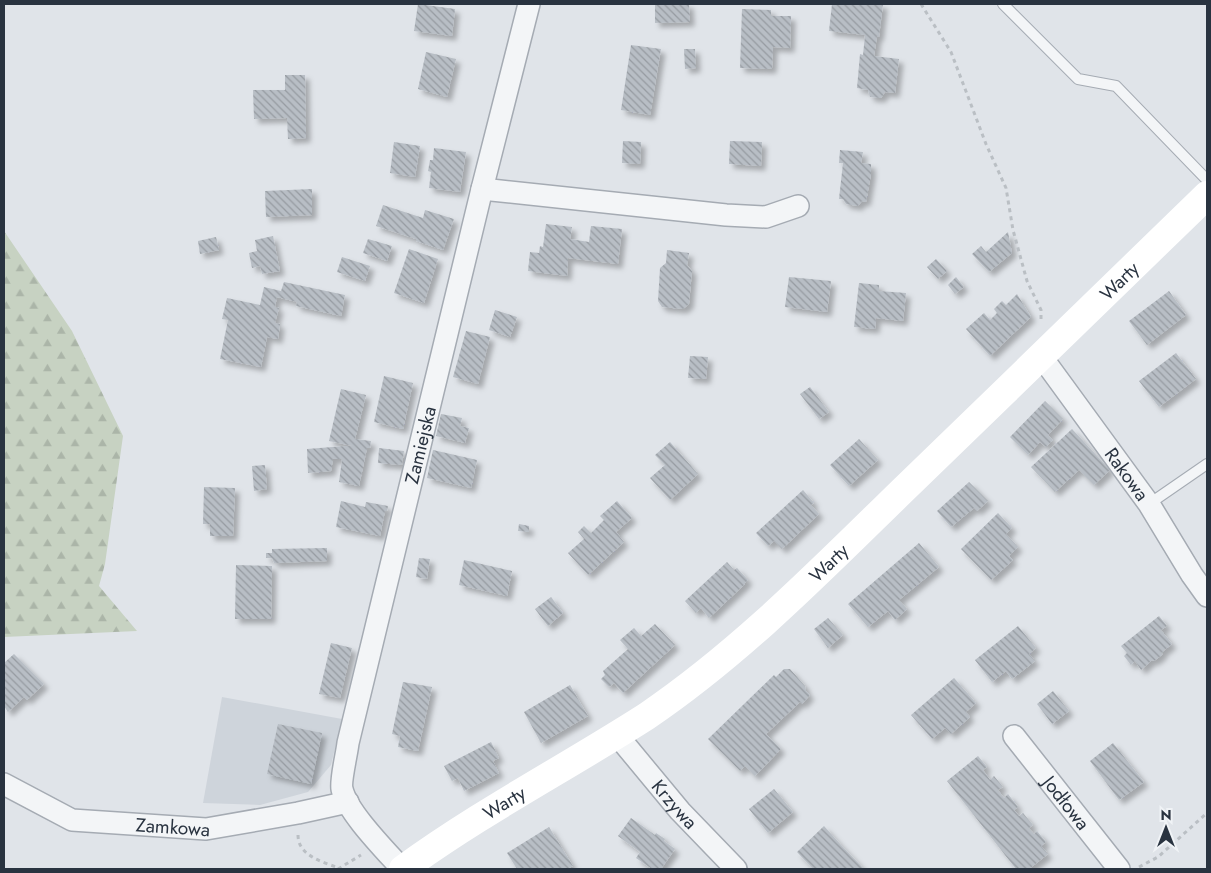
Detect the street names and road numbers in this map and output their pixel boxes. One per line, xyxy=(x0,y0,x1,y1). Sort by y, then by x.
street label: Warty xyxy=(1093,255,1145,306)
street label: Zamiejska xyxy=(398,403,443,486)
street label: Rakowa xyxy=(1098,442,1156,506)
street label: Warty xyxy=(803,537,855,588)
street label: Jodłowa xyxy=(1035,768,1097,836)
street label: Krzywa xyxy=(646,773,704,835)
street label: Warty xyxy=(478,779,531,826)
street label: Zamkowa xyxy=(135,811,211,843)

